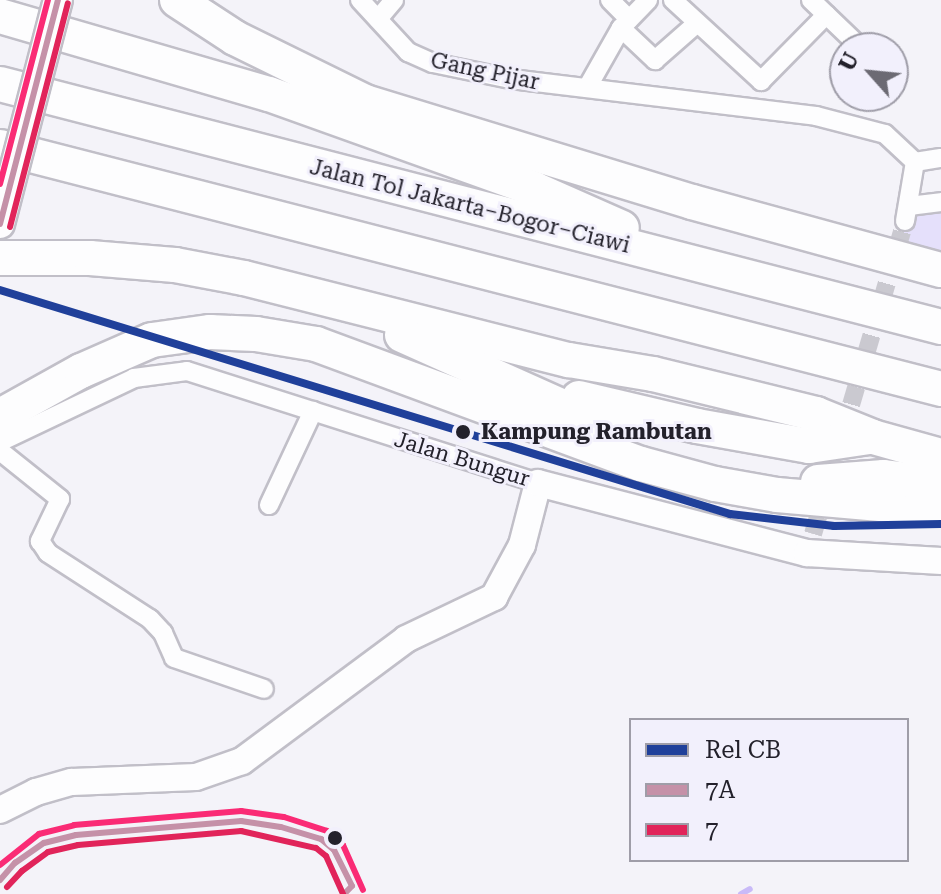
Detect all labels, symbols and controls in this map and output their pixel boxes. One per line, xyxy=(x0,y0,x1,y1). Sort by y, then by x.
north arrow xyxy=(829,32,909,112)
street label: Gang Pijar xyxy=(428,47,542,95)
text: U xyxy=(834,49,864,75)
street label: Jalan Tol Jakarta–Bogor–Ciawi xyxy=(307,153,633,259)
place label: Kampung Rambutan xyxy=(481,419,712,445)
marker: Kampung Rambutan xyxy=(452,421,474,443)
street label: Jalan Bungur xyxy=(391,426,533,492)
legend xyxy=(629,718,909,862)
text: Rel CB xyxy=(705,736,781,764)
text: 7A xyxy=(705,776,735,804)
text: 7 xyxy=(705,816,718,844)
unlabelled marker xyxy=(327,830,343,846)

